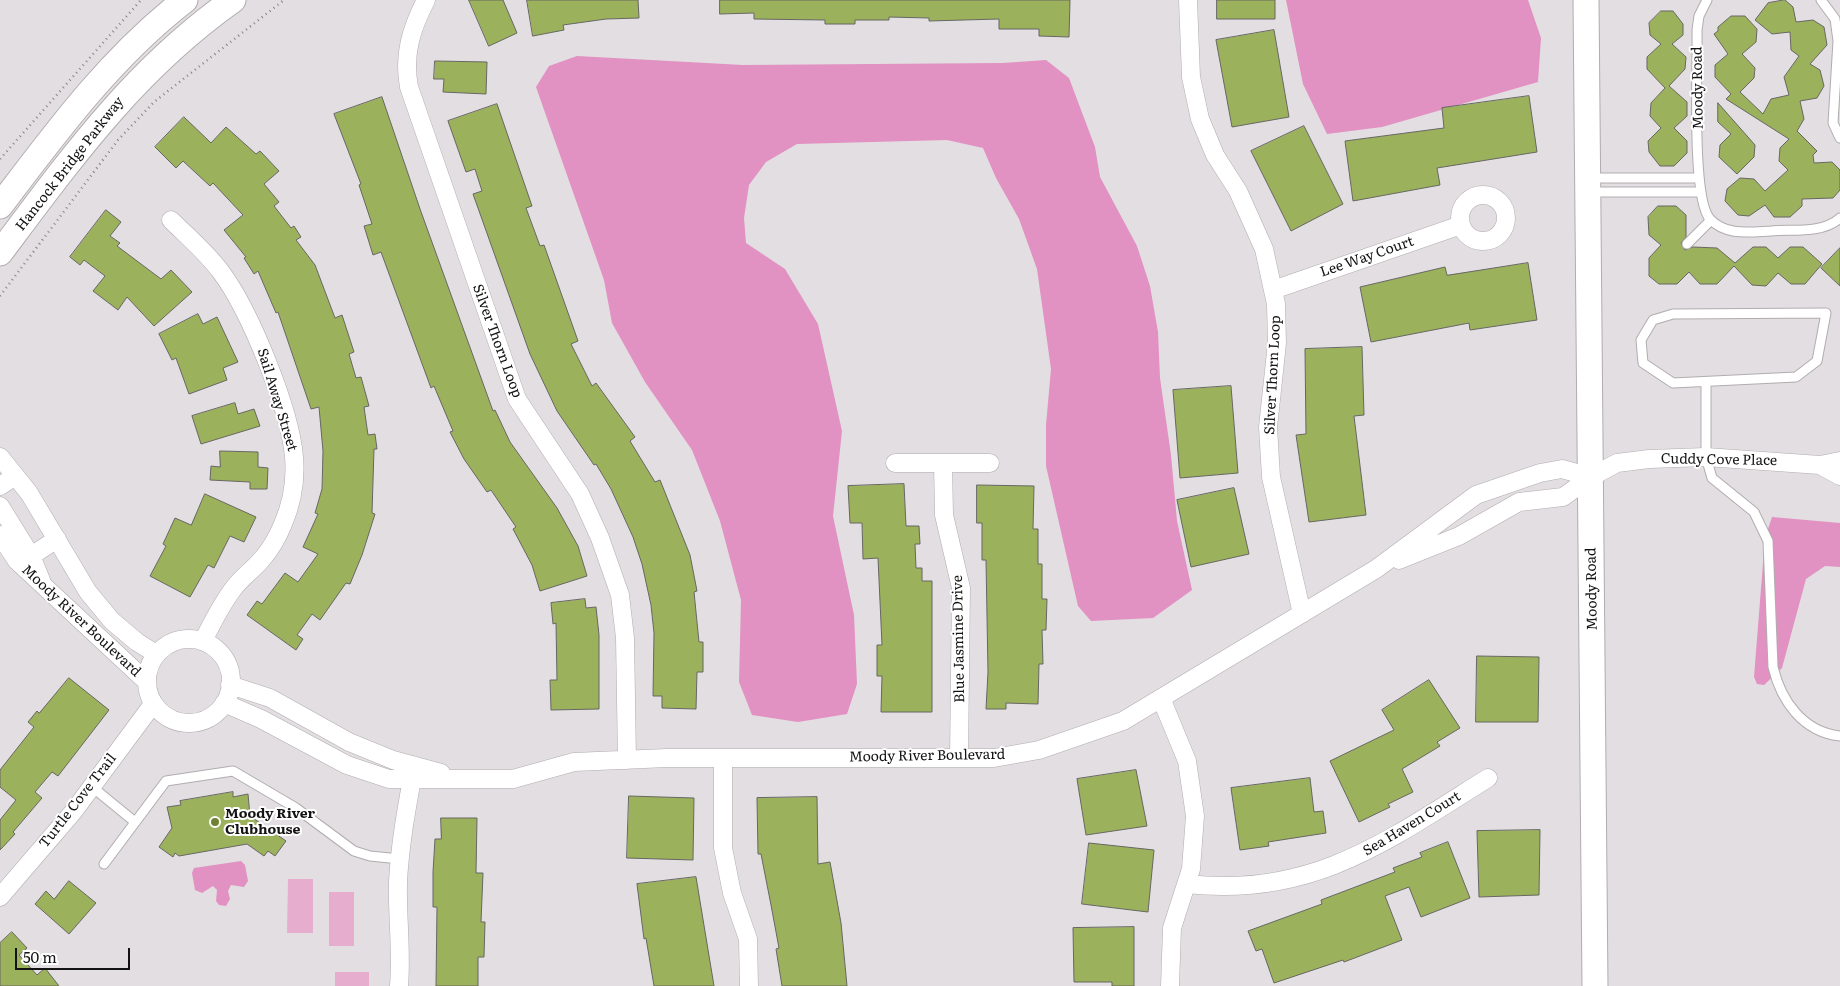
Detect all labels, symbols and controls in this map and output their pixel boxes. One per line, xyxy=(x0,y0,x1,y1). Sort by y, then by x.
street label: Moody Road xyxy=(1689,46,1707,130)
street label: Hancock Bridge Parkway xyxy=(12,94,128,234)
street label: Lee Way Court xyxy=(1318,233,1416,281)
street label: Silver Thorn Loop xyxy=(469,282,525,400)
street label: Silver Thorn Loop xyxy=(1261,315,1285,435)
street label: Sail Away Street xyxy=(253,346,301,454)
street label: Cuddy Cove Place xyxy=(1661,451,1777,469)
street label: Moody Road xyxy=(1583,547,1601,631)
street label: Moody River Boulevard xyxy=(18,562,144,680)
street label: Blue Jasmine Drive xyxy=(949,575,969,703)
street label: Moody River Boulevard xyxy=(849,746,1005,766)
street label: Turtle Cove Trail xyxy=(36,750,120,852)
street label: Sea Haven Court xyxy=(1360,788,1464,860)
place label: Moody River Clubhouse xyxy=(225,806,315,839)
marker: Moody River Clubhouse xyxy=(209,816,221,828)
scale bar xyxy=(18,938,132,970)
text: 50 m xyxy=(23,945,57,968)

